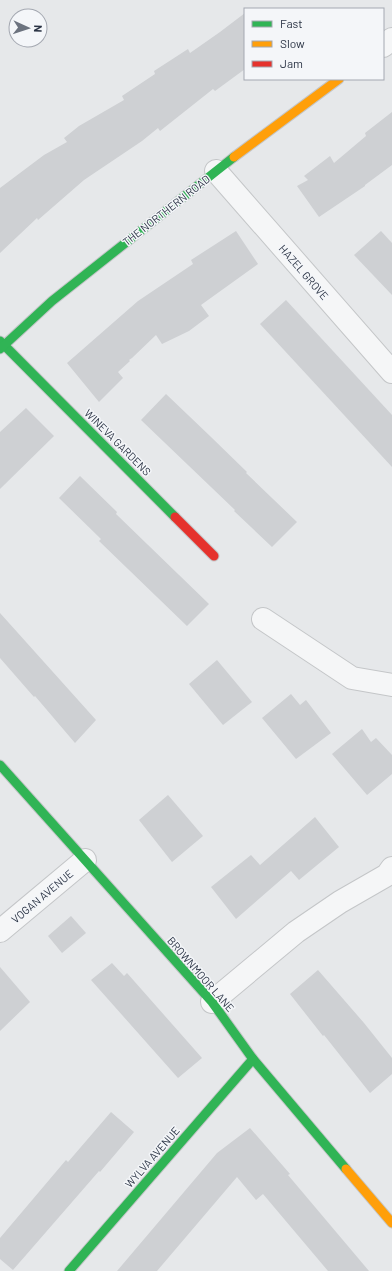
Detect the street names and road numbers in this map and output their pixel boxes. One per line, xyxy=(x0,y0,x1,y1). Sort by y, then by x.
street label: THE NORTHERN ROAD xyxy=(120,172,212,248)
street label: HAZEL GROVE xyxy=(277,242,332,302)
street label: WINEVA GARDENS xyxy=(82,406,154,478)
street label: VOGAN AVENUE xyxy=(9,866,76,926)
street label: BROWNMOOR LANE xyxy=(165,934,237,1014)
street label: WYLVA AVENUE xyxy=(122,1124,182,1190)

